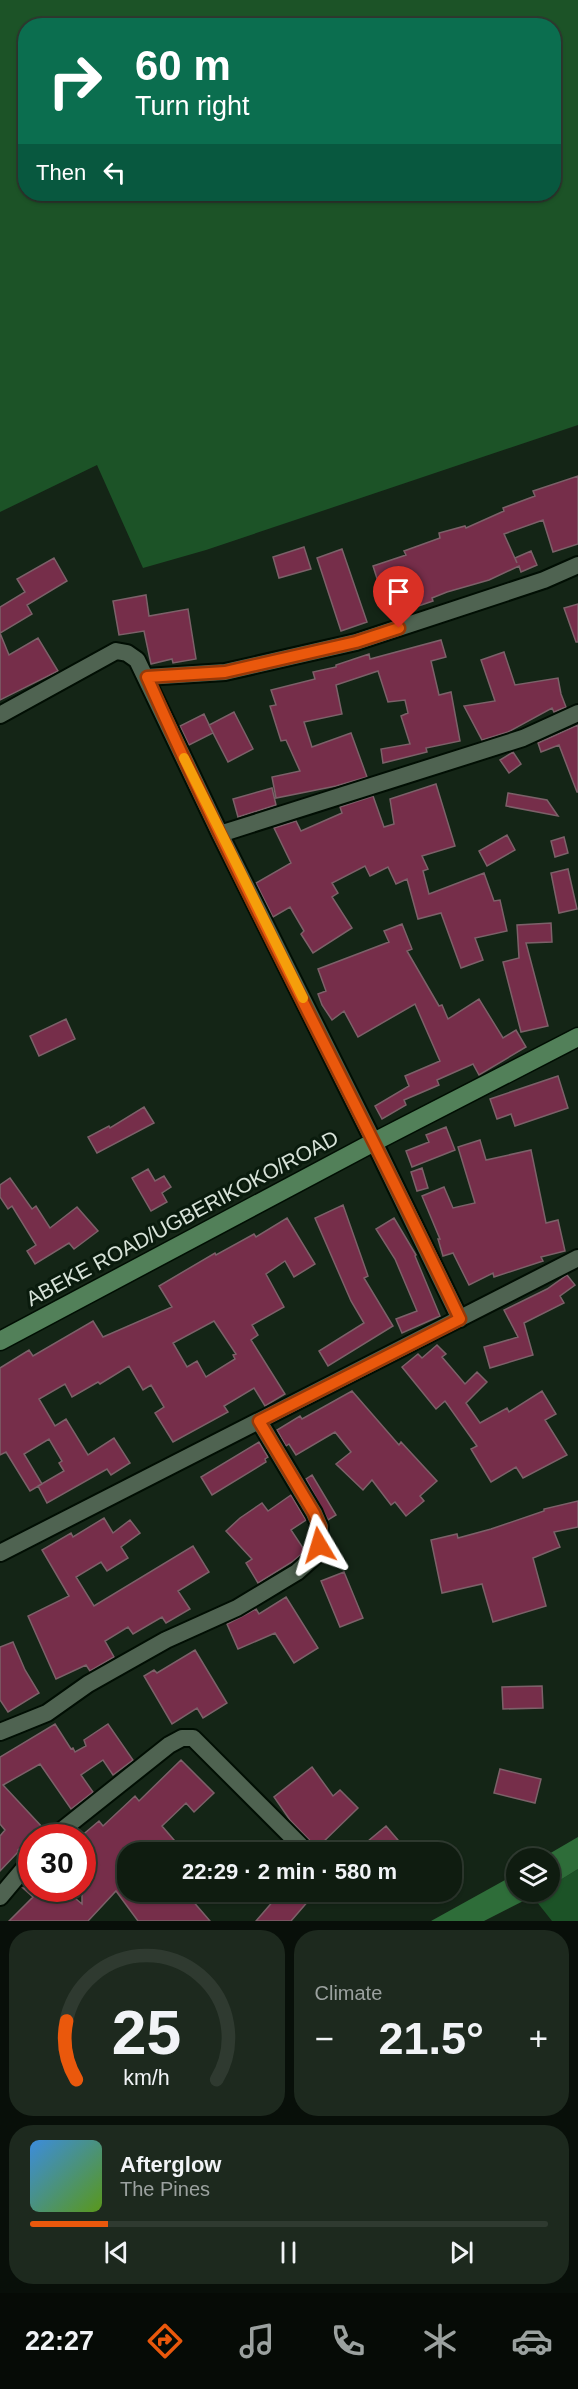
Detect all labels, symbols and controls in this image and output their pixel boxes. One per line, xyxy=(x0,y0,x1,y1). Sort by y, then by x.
icon: right xyxy=(36,42,114,120)
text: 60 m xyxy=(135,42,231,89)
text: Turn right xyxy=(135,91,250,121)
icon: left xyxy=(98,156,131,189)
text: Then xyxy=(36,160,86,185)
pin xyxy=(373,566,424,628)
icon: arrive xyxy=(382,575,415,608)
street label: ABEKE ROAD/UGBERIKOKO/ROAD xyxy=(22,1126,342,1310)
position arrow xyxy=(287,1513,351,1577)
speed limit sign: 30 xyxy=(18,1824,96,1902)
map controls xyxy=(506,1848,560,1902)
button: layers xyxy=(506,1848,560,1902)
text: 22:29 · 2 min · 580 m xyxy=(182,1859,397,1884)
text: Climate xyxy=(315,1982,382,2004)
text: 25 xyxy=(112,1998,181,2067)
text: 21.5° xyxy=(378,2013,484,2064)
text: − xyxy=(315,2020,334,2057)
text: + xyxy=(529,2020,548,2057)
text: km/h xyxy=(124,2066,170,2090)
text: Afterglow xyxy=(120,2152,221,2177)
text: The Pines xyxy=(120,2178,210,2200)
icon: previous xyxy=(100,2236,133,2269)
icon: pause xyxy=(272,2236,305,2269)
icon: next xyxy=(445,2236,478,2269)
icon: directions xyxy=(144,2320,186,2362)
icon: music xyxy=(236,2320,278,2362)
icon: phone xyxy=(327,2320,369,2362)
icon: climate xyxy=(419,2320,461,2362)
icon: car xyxy=(511,2320,553,2362)
text: 22:27 xyxy=(25,2326,94,2356)

